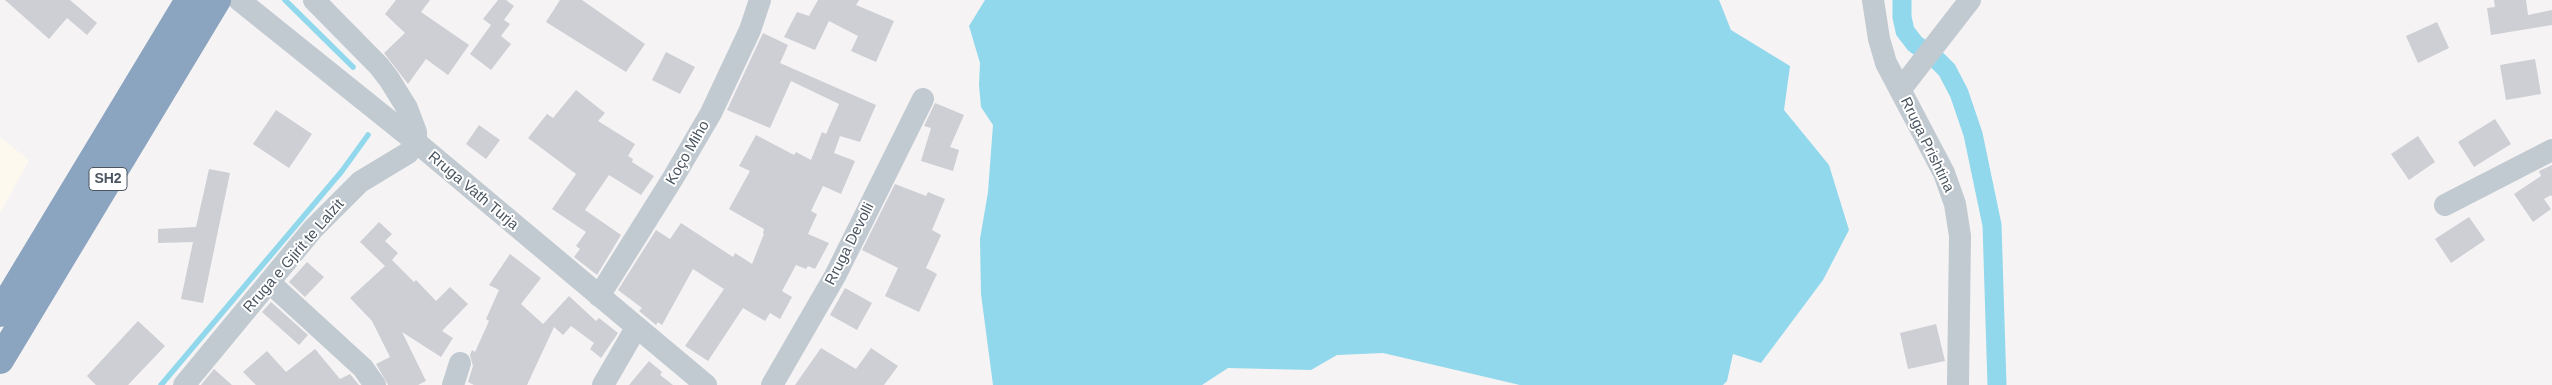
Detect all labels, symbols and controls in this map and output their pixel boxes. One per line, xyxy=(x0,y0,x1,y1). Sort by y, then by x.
street label: Rruga Prishtina xyxy=(1896,95,1958,195)
street label: Koço Miho xyxy=(662,118,714,188)
street label: Rruga Vath Turja xyxy=(424,148,522,234)
road number: SH2 xyxy=(89,168,127,190)
street label: Rruga e Gjirit te Lalzit xyxy=(240,196,348,316)
street label: Rruga Devolli xyxy=(822,200,878,288)

